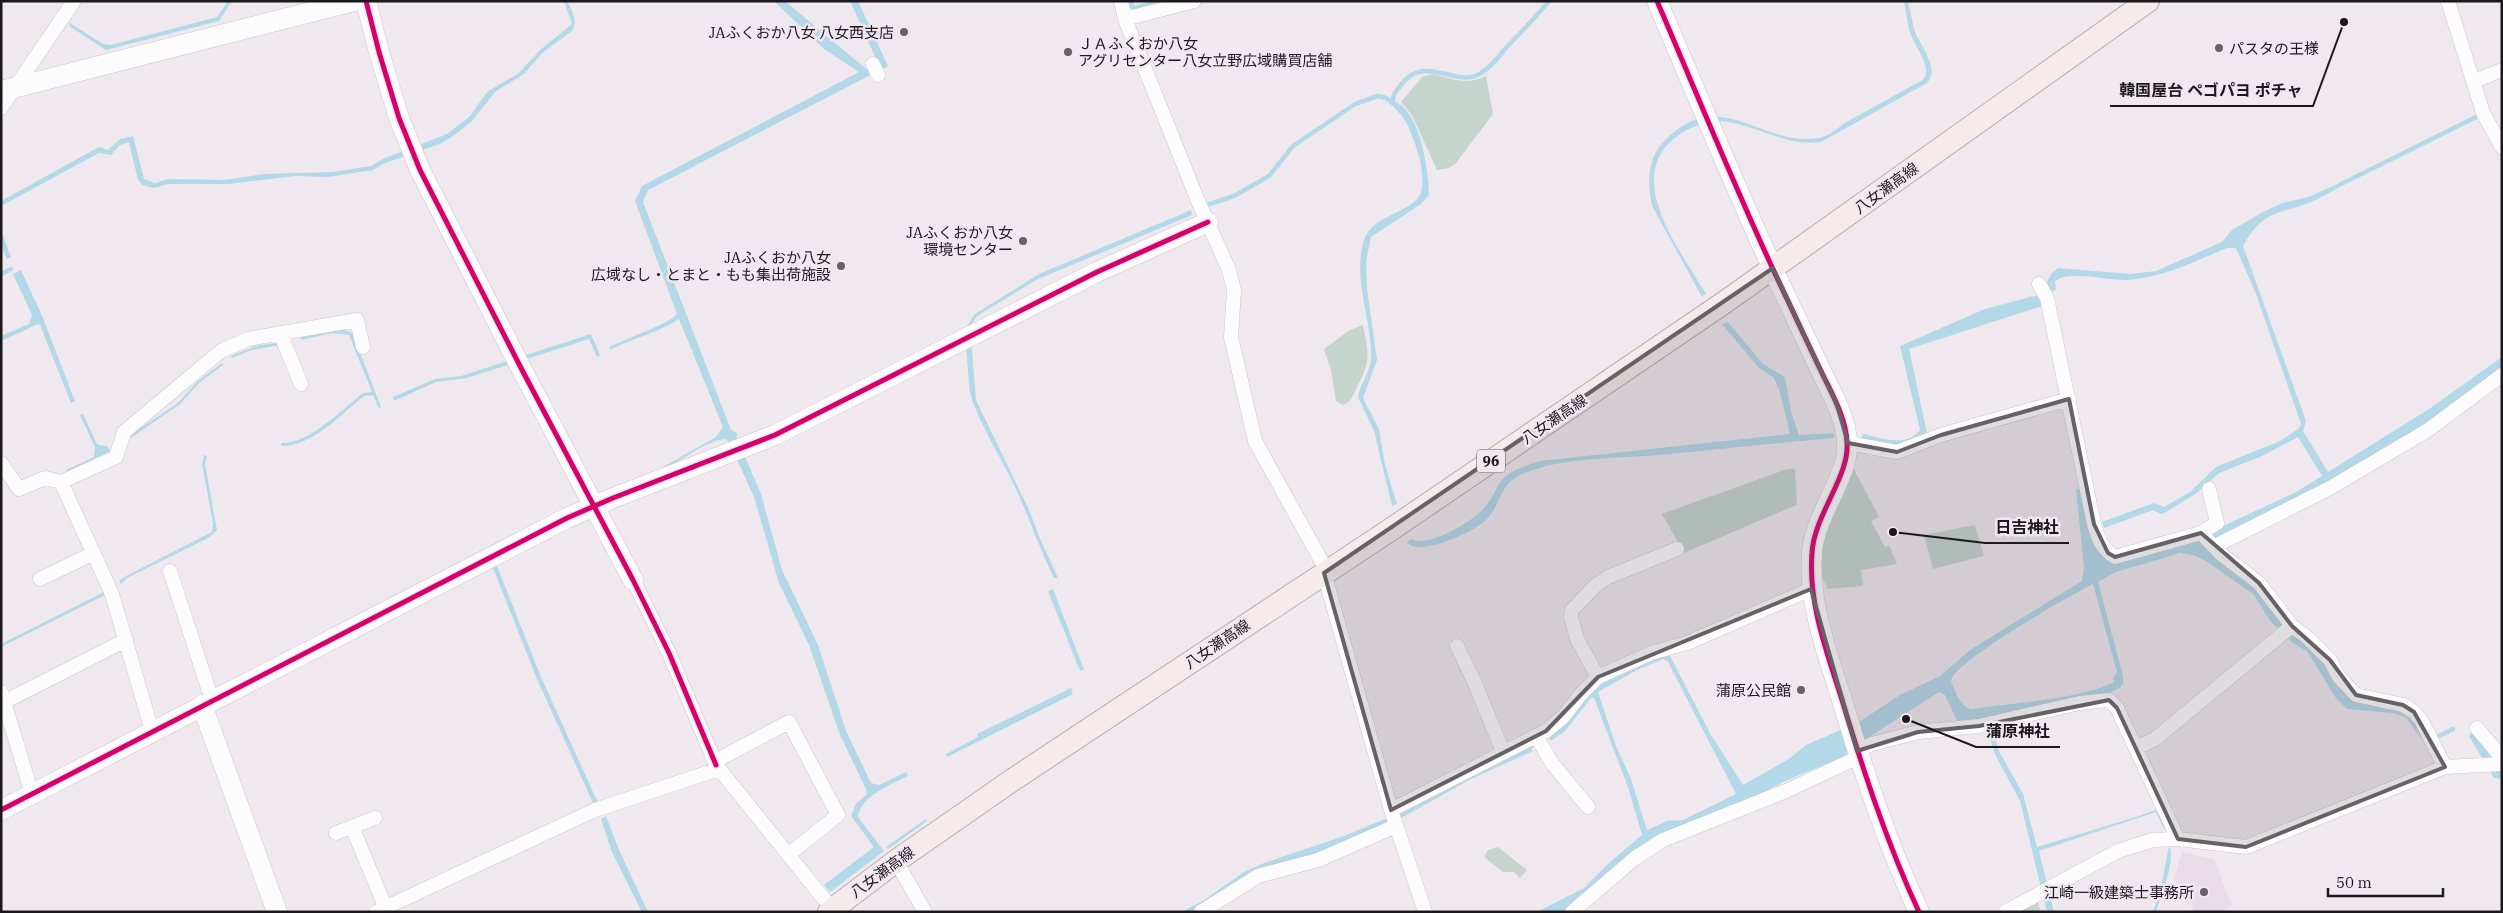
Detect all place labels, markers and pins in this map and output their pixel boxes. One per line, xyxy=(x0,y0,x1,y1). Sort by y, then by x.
place label: JAふくおか八女 八女西支店 xyxy=(709,23,894,42)
marker: JAふくおか八女 八女西支店 xyxy=(898,26,910,38)
place label: ＪＡふくおか八女 アグリセンター八女立野広域購買店舗 xyxy=(1078,34,1332,70)
place label: パスタの王様 xyxy=(2229,39,2319,58)
marker: パスタの王様 xyxy=(2213,42,2225,54)
marker: ＪＡふくおか八女 アグリセンター八女立野広域購買店舗 xyxy=(1062,46,1074,58)
callout: 韓国屋台 ペゴパヨ ポチャ xyxy=(2110,75,2313,106)
place label: JAふくおか八女 環境センター xyxy=(906,223,1013,259)
marker: JAふくおか八女 環境センター xyxy=(1017,235,1029,247)
place label: JAふくおか八女 広域なし・とまと・もも集出荷施設 xyxy=(591,248,831,284)
marker: JAふくおか八女 広域なし・とまと・もも集出荷施設 xyxy=(835,260,847,272)
callout: 日吉神社 xyxy=(1985,512,2069,543)
place label: 蒲原公民館 xyxy=(1716,681,1791,700)
marker: 蒲原公民館 xyxy=(1795,684,1807,696)
callout: 蒲原神社 xyxy=(1976,716,2060,747)
place label: 江崎一級建築士事務所 xyxy=(2044,883,2194,902)
marker: 江崎一級建築士事務所 xyxy=(2198,886,2210,898)

